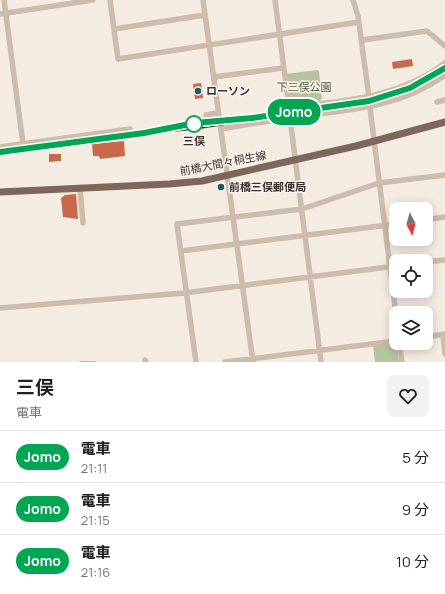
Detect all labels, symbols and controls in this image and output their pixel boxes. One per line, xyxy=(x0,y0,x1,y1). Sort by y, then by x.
park label: 下三俣公園 xyxy=(277,79,332,94)
place label: ローソン xyxy=(206,83,250,98)
marker: ローソン xyxy=(193,86,203,96)
line badge: Jomo xyxy=(266,99,322,125)
text: Jomo xyxy=(276,102,312,121)
marker: 三俣 xyxy=(185,115,203,133)
place label: 三俣 xyxy=(183,133,205,148)
street label: 前橋大間々桐生線 xyxy=(178,147,268,178)
place label: 前橋三俣郵便局 xyxy=(229,179,306,194)
marker: 前橋三俣郵便局 xyxy=(216,182,226,192)
north arrow xyxy=(389,202,433,246)
map controls xyxy=(389,202,433,350)
button: locate xyxy=(389,254,433,298)
button: layers xyxy=(389,306,433,350)
text: 三俣 xyxy=(16,374,54,400)
button: heart xyxy=(387,375,429,417)
text: 電車 xyxy=(16,403,42,421)
text: 電車 xyxy=(81,438,111,459)
text: Jomo xyxy=(24,447,61,466)
text: 5 分 xyxy=(402,447,429,468)
text: 21:11 xyxy=(81,459,107,477)
text: 電車 xyxy=(81,490,111,511)
text: Jomo xyxy=(24,499,61,518)
text: 9 分 xyxy=(402,499,429,520)
text: 21:15 xyxy=(81,511,110,529)
text: 電車 xyxy=(81,542,111,563)
text: Jomo xyxy=(24,551,61,570)
text: 10 分 xyxy=(396,551,429,572)
text: 21:16 xyxy=(81,563,110,581)

